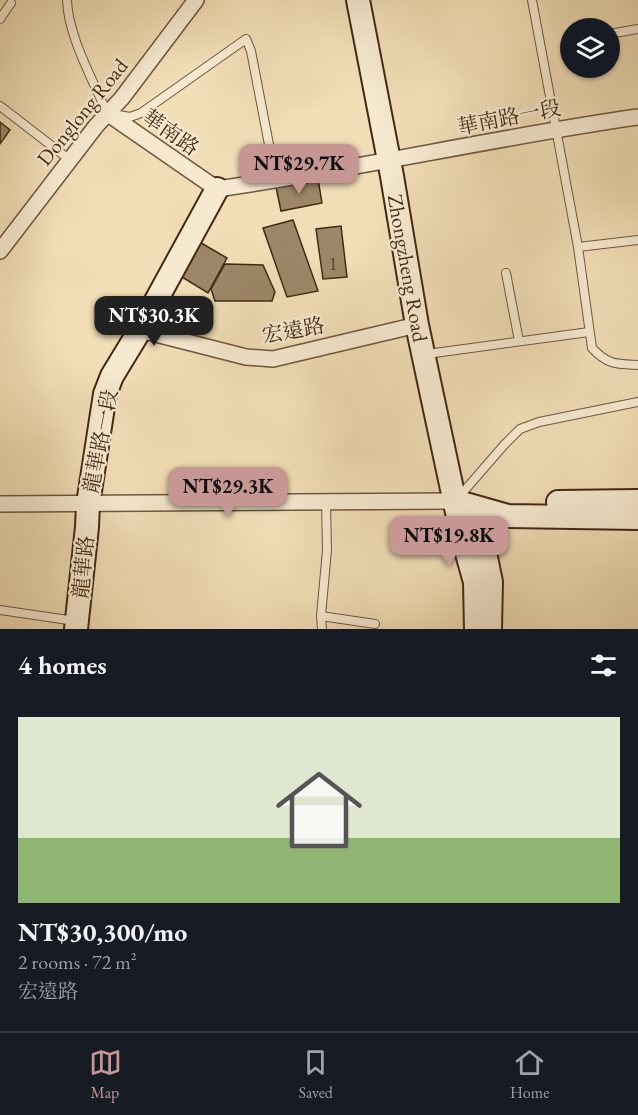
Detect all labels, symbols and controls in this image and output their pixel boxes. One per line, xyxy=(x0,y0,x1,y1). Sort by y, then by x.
map controls xyxy=(560,18,620,78)
button: layers xyxy=(560,18,620,78)
street label: Donglong Road xyxy=(31,53,134,171)
street label: 華南路一段 xyxy=(455,94,563,140)
street label: 華南路 xyxy=(137,103,205,161)
pin: NT$29.7K xyxy=(237,144,361,195)
text: NT$29.7K xyxy=(253,150,345,176)
street label: Zhongzheng Road xyxy=(382,192,434,344)
house number: 1 xyxy=(329,252,337,275)
pin: NT$30.3K xyxy=(92,296,216,347)
text: NT$30.3K xyxy=(108,302,200,328)
street label: 宏遠路 xyxy=(260,311,326,349)
street label: 龍華路一段 xyxy=(77,387,123,495)
pin: NT$29.3K xyxy=(166,467,290,518)
text: NT$29.3K xyxy=(182,473,274,499)
pin: NT$19.8K xyxy=(387,516,511,567)
text: NT$19.8K xyxy=(403,522,495,548)
street label: 龍華路 xyxy=(66,534,100,600)
text: 4 homes xyxy=(18,648,107,682)
icon: filters xyxy=(587,649,620,682)
icon: home xyxy=(265,756,373,864)
text: NT$30,300/mo xyxy=(18,915,187,949)
text: 2 rooms · 72 m² xyxy=(18,949,137,975)
text: 宏遠路 xyxy=(18,978,78,1004)
tab: Map xyxy=(89,1046,122,1103)
tab: Saved xyxy=(299,1046,333,1103)
tab: Home xyxy=(510,1046,549,1103)

